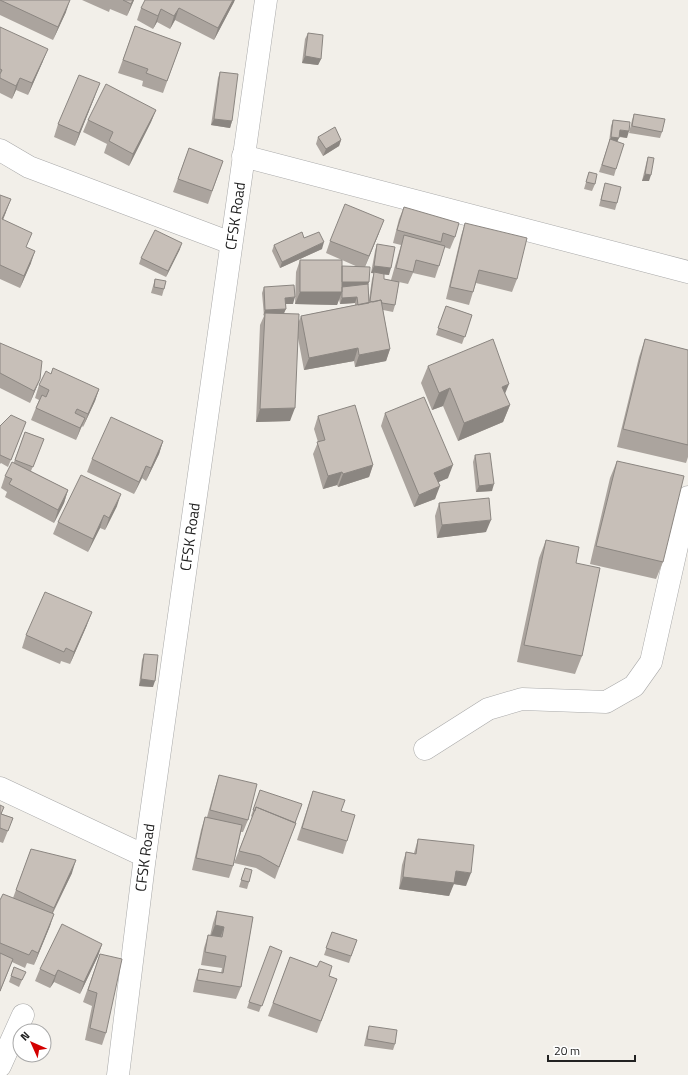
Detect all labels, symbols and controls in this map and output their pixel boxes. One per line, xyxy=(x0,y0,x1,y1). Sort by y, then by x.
street label: CFSK Road xyxy=(219,180,251,251)
street label: CFSK Road xyxy=(173,501,206,572)
street label: CFSK Road xyxy=(129,822,160,893)
north arrow xyxy=(12,1023,52,1063)
text: N xyxy=(17,1028,33,1044)
scale bar xyxy=(548,1037,635,1063)
text: 20 m xyxy=(554,1041,580,1060)

